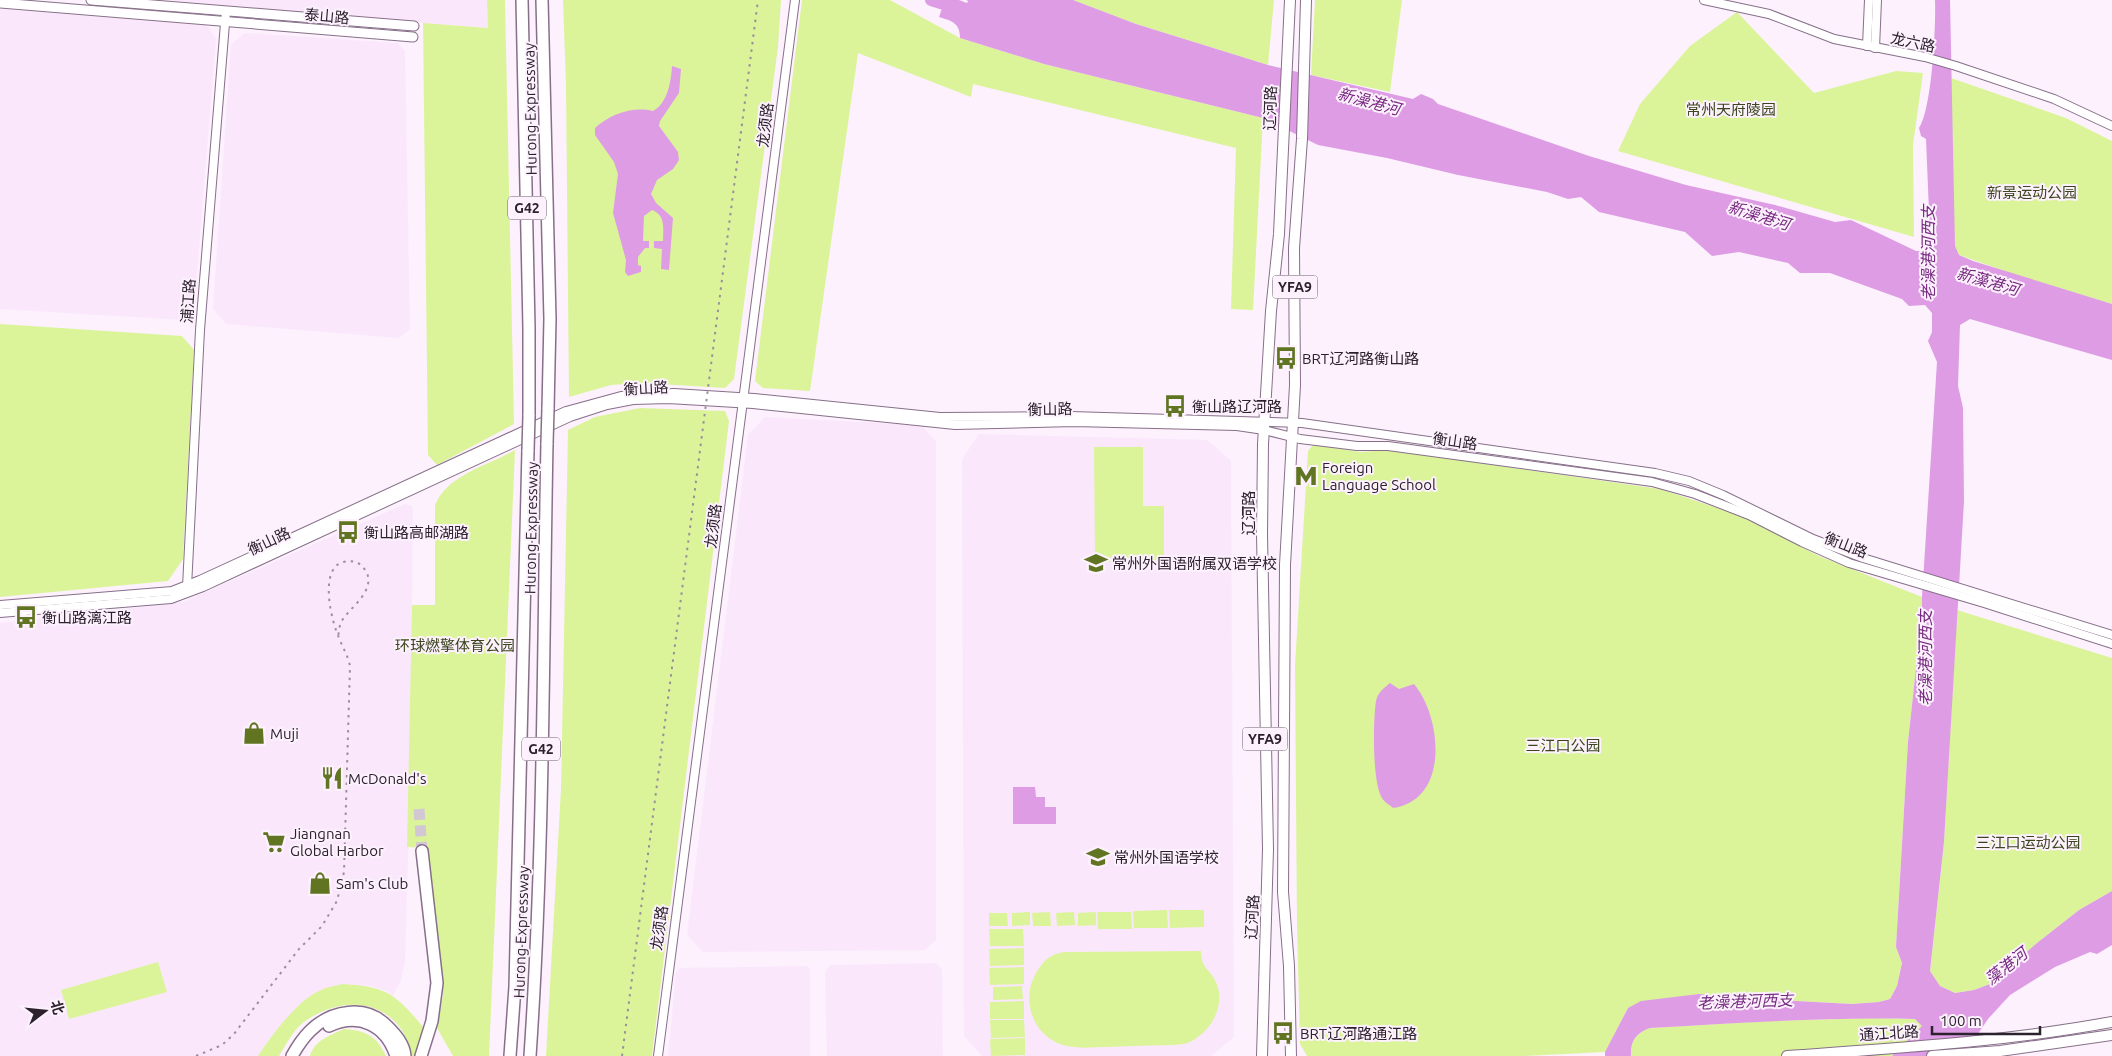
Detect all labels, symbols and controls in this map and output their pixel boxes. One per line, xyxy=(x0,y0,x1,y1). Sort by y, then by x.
street label: 泰山路 xyxy=(304,6,350,26)
street label: 龙六路 xyxy=(1889,29,1937,55)
street label: Hurong Expressway xyxy=(520,43,540,175)
water label: 新澡港河 xyxy=(1336,84,1405,119)
street label: 辽河路 xyxy=(1261,85,1279,131)
park label: 常州天府陵园 xyxy=(1686,101,1776,118)
street label: 龙须路 xyxy=(754,102,776,148)
park label: 新景运动公园 xyxy=(1987,184,2077,201)
road number: G42 xyxy=(508,197,546,220)
water label: 新澡港河 xyxy=(1726,197,1795,234)
water label: 老澡港河西支 xyxy=(1919,203,1937,301)
water label: 新藻港河 xyxy=(1955,264,2024,299)
road number: YFA9 xyxy=(1272,276,1318,298)
street label: 浦江路 xyxy=(178,278,198,324)
bus stop icon: BRT辽河路衡山路 xyxy=(1273,345,1299,371)
place label: BRT辽河路衡山路 xyxy=(1302,350,1419,367)
street label: 衡山路 xyxy=(623,378,669,398)
bus stop icon: 衡山路辽河路 xyxy=(1162,393,1188,419)
place label: 衡山路辽河路 xyxy=(1192,398,1282,415)
street label: 衡山路 xyxy=(1027,400,1073,418)
street label: 衡山路 xyxy=(1432,429,1478,453)
place label: Foreign Language School xyxy=(1322,459,1436,493)
street label: Hurong Expressway xyxy=(521,462,541,594)
metro station icon: Foreign Language School xyxy=(1293,463,1319,489)
street label: 辽河路 xyxy=(1240,490,1257,536)
street label: 龙须路 xyxy=(702,503,724,549)
bus stop icon: 衡山路高邮湖路 xyxy=(335,519,361,545)
street label: 衡山路 xyxy=(245,524,293,558)
place label: 衡山路高邮湖路 xyxy=(364,524,469,541)
street label: 衡山路 xyxy=(1822,529,1870,561)
school or university icon: 常州外国语附属双语学校 xyxy=(1083,550,1109,576)
place label: 常州外国语附属双语学校 xyxy=(1112,555,1277,572)
bus stop icon: 衡山路漓江路 xyxy=(13,604,39,630)
water label: 老澡港河西支 xyxy=(1916,608,1934,706)
place label: 衡山路漓江路 xyxy=(42,609,132,626)
park label: 环球燃擎体育公园 xyxy=(395,637,515,654)
shop icon: Muji xyxy=(241,720,267,746)
place label: Muji xyxy=(270,725,299,742)
road number: YFA9 xyxy=(1242,728,1288,751)
park label: 三江口公园 xyxy=(1525,737,1601,754)
road number: G42 xyxy=(522,738,560,761)
restaurant icon: McDonald's xyxy=(319,765,345,791)
place label: McDonald's xyxy=(348,770,426,787)
place label: Jiangnan Global Harbor xyxy=(290,825,384,859)
supermarket icon: Jiangnan Global Harbor xyxy=(261,829,287,855)
park label: 三江口运动公园 xyxy=(1975,834,2081,851)
school or university icon: 常州外国语学校 xyxy=(1085,844,1111,870)
place label: 常州外国语学校 xyxy=(1114,849,1219,866)
street label: Hurong Expressway xyxy=(510,865,532,999)
shop icon: Sam's Club xyxy=(307,870,333,896)
place label: Sam's Club xyxy=(336,875,408,892)
street label: 辽河路 xyxy=(1242,894,1262,940)
street label: 龙须路 xyxy=(647,905,671,951)
water label: 藻港河 xyxy=(1982,942,2033,988)
north arrow xyxy=(20,986,70,1036)
water label: 老澡港河西支 xyxy=(1697,990,1795,1012)
text: 北 xyxy=(48,998,67,1016)
scale bar xyxy=(1932,1004,2040,1036)
text: 100 m xyxy=(1940,1012,1982,1029)
bus stop icon: BRT辽河路通江路 xyxy=(1270,1020,1296,1046)
street label: 通江北路 xyxy=(1858,1022,1920,1044)
place label: BRT辽河路通江路 xyxy=(1300,1025,1417,1042)

